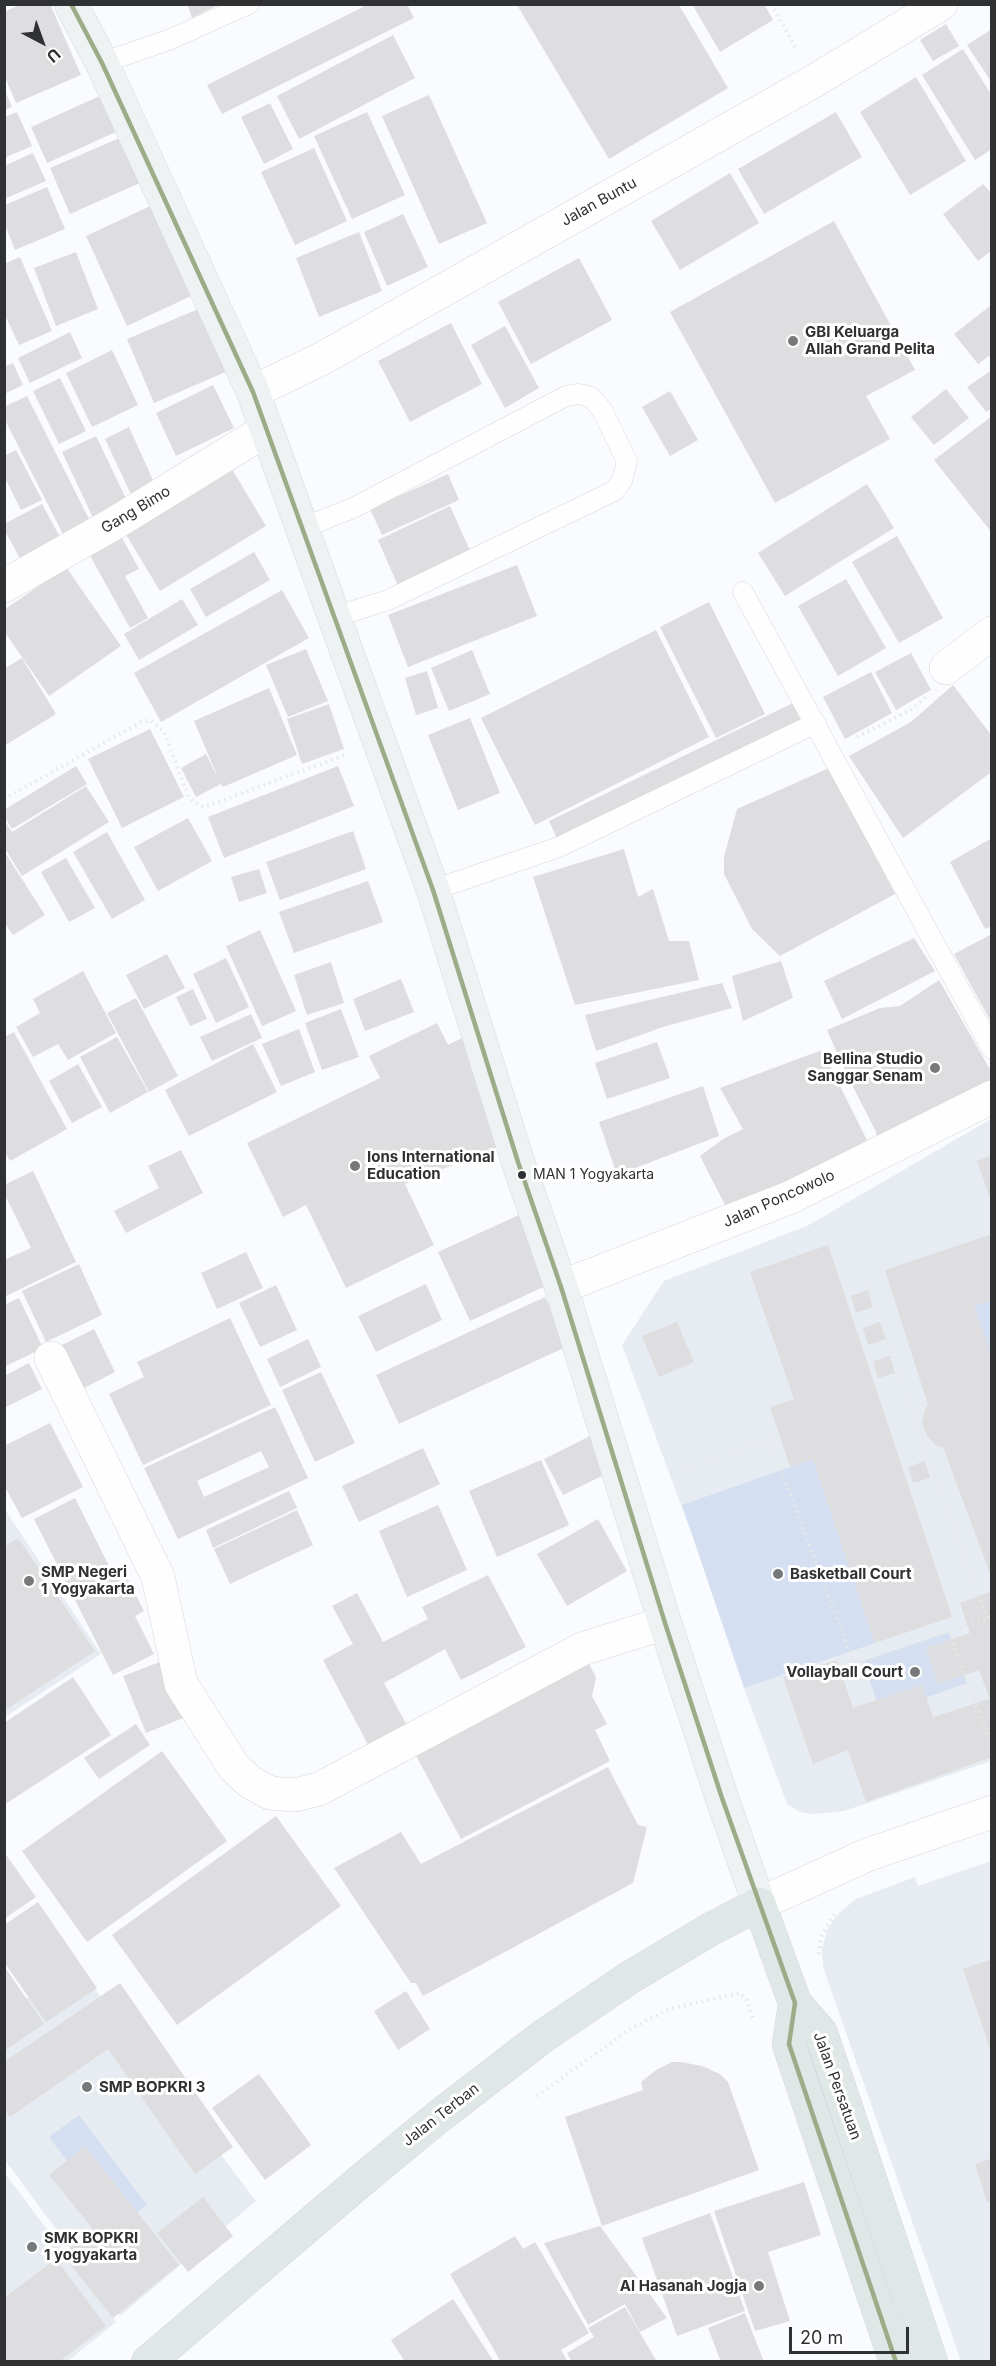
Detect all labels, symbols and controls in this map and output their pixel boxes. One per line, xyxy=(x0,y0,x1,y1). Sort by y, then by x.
north arrow xyxy=(12,12,72,72)
text: U xyxy=(43,44,65,67)
street label: Jalan Buntu xyxy=(558,174,640,230)
place label: GBI Keluarga Allah Grand Pelita xyxy=(805,323,935,358)
marker: GBI Keluarga Allah Grand Pelita xyxy=(786,334,800,348)
street label: Gang Bimo xyxy=(98,482,174,538)
place label: Bellina Studio Sanggar Senam xyxy=(807,1050,923,1085)
marker: Bellina Studio Sanggar Senam xyxy=(928,1061,942,1075)
place label: Ions International Education xyxy=(367,1148,495,1183)
marker: Ions International Education xyxy=(348,1159,362,1173)
street label: Jalan Poncowolo xyxy=(720,1166,838,1232)
place label: MAN 1 Yogyakarta xyxy=(533,1167,654,1183)
marker: MAN 1 Yogyakarta xyxy=(516,1169,528,1181)
place label: SMP Negeri 1 Yogyakarta xyxy=(41,1563,135,1598)
place label: Basketball Court xyxy=(790,1565,911,1583)
marker: Basketball Court xyxy=(771,1567,785,1581)
marker: SMP Negeri 1 Yogyakarta xyxy=(22,1574,36,1588)
place label: Vollayball Court xyxy=(786,1663,903,1681)
marker: Vollayball Court xyxy=(908,1665,922,1679)
street label: Jalan Persatuan xyxy=(809,2030,865,2142)
place label: SMP BOPKRI 3 xyxy=(99,2078,205,2096)
marker: SMP BOPKRI 3 xyxy=(80,2080,94,2094)
street label: Jalan Terban xyxy=(399,2080,483,2150)
place label: SMK BOPKRI 1 yogyakarta xyxy=(44,2229,138,2264)
marker: SMK BOPKRI 1 yogyakarta xyxy=(25,2240,39,2254)
place label: Al Hasanah Jogja xyxy=(620,2277,747,2295)
marker: Al Hasanah Jogja xyxy=(752,2279,766,2293)
scale bar xyxy=(792,2315,912,2353)
text: 20 m xyxy=(800,2327,843,2348)

